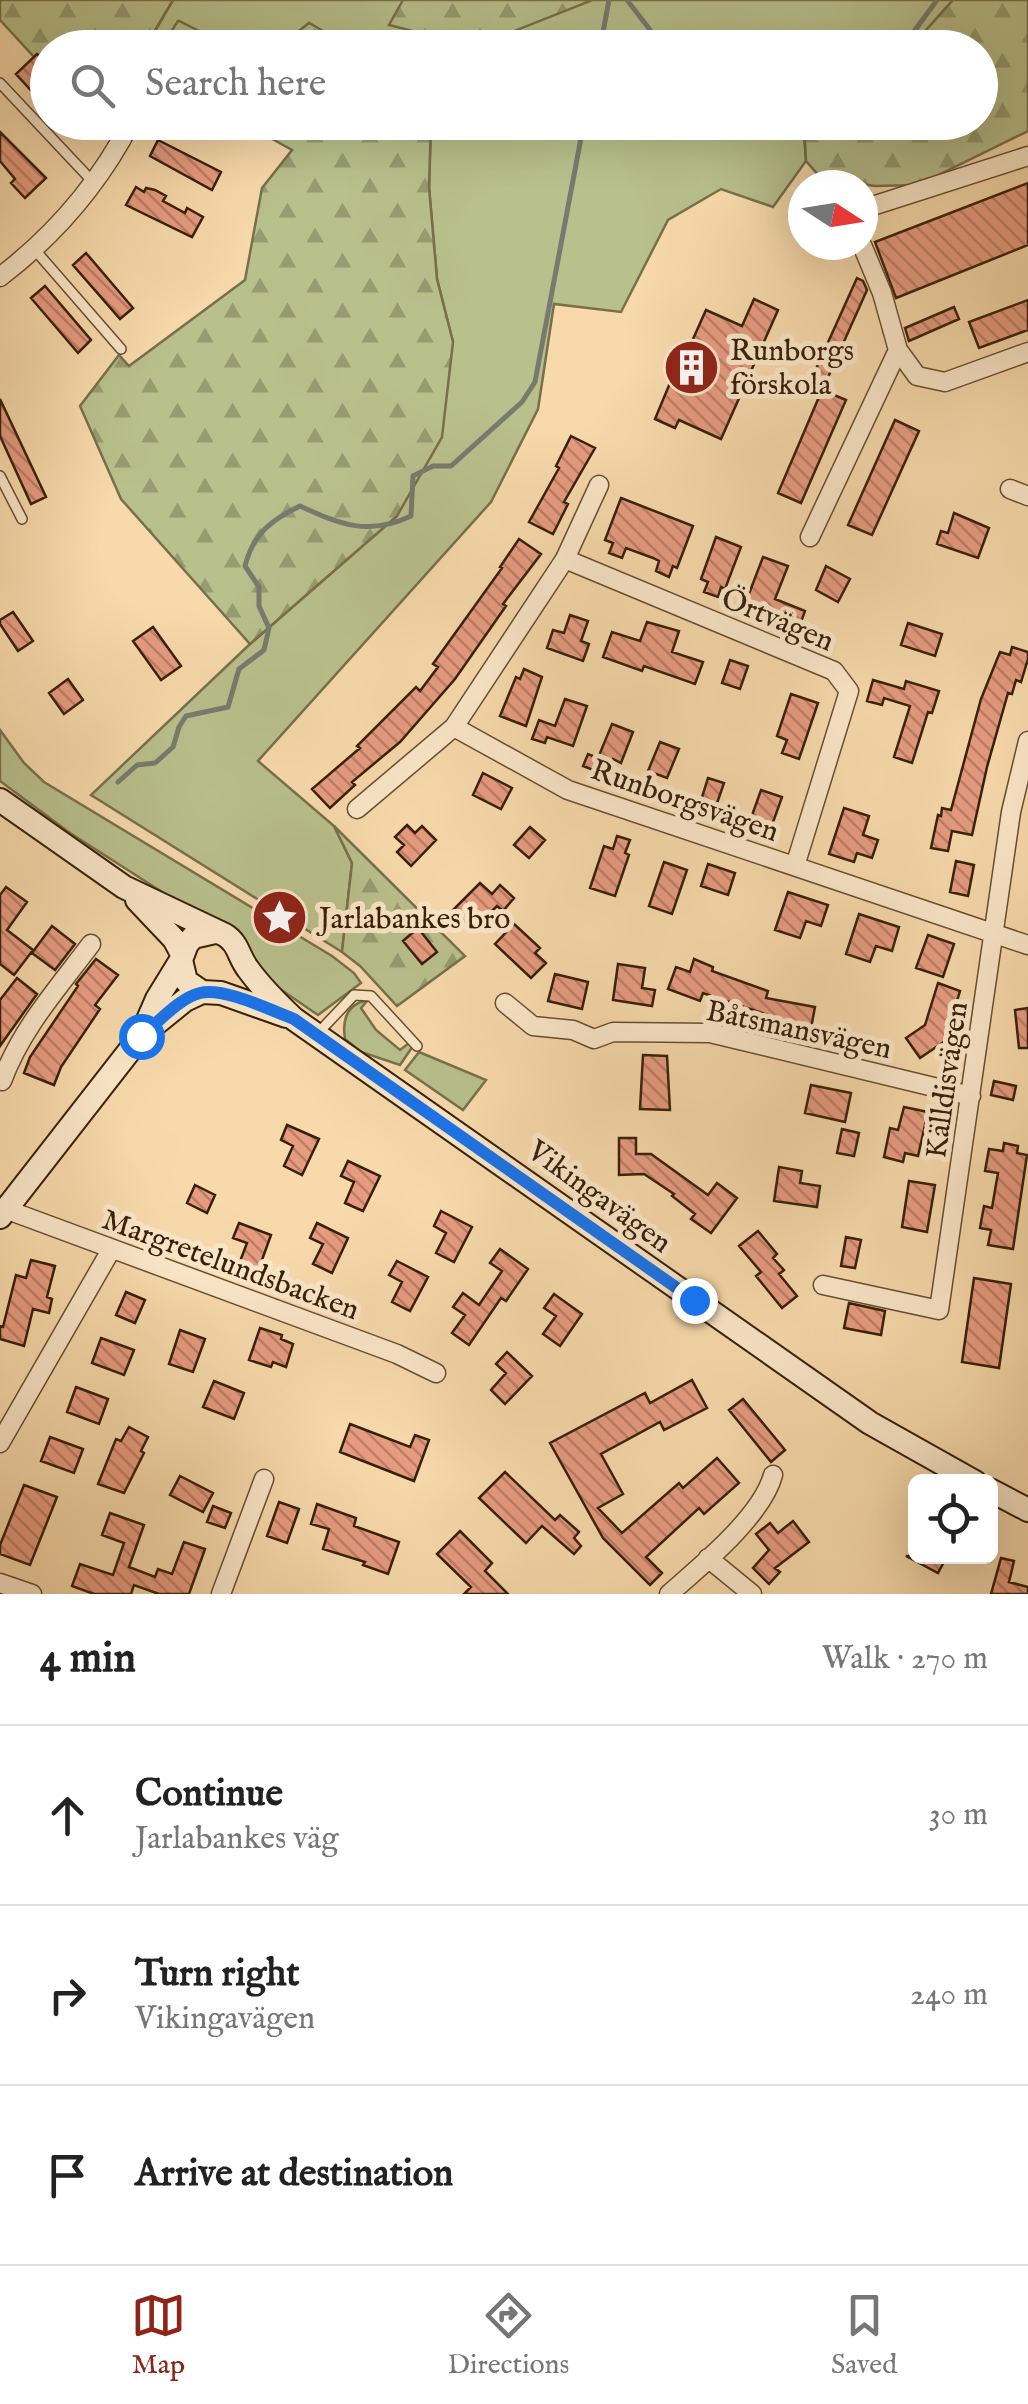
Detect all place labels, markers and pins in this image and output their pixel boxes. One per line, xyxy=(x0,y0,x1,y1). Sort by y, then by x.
place label: Runborgs förskola xyxy=(730,333,854,405)
building icon: Runborgs förskola xyxy=(661,337,721,397)
place icon: Jarlabankes bro xyxy=(250,888,310,948)
place label: Jarlabankes bro xyxy=(316,901,510,939)

